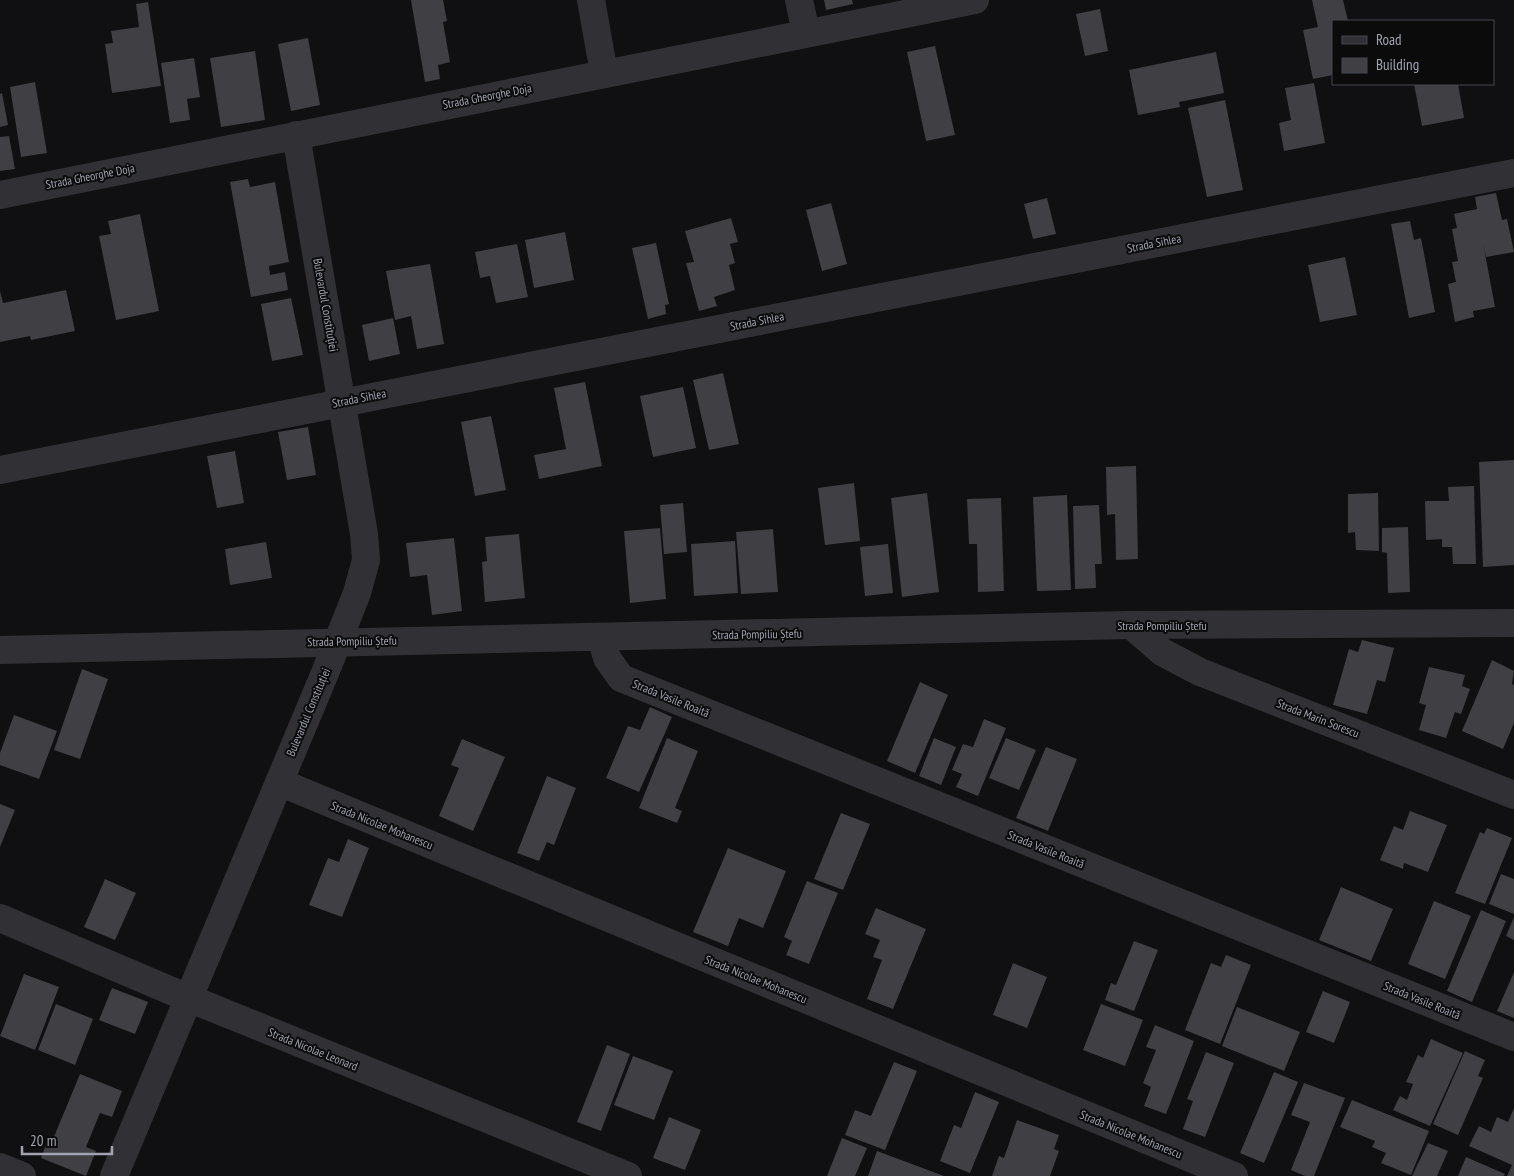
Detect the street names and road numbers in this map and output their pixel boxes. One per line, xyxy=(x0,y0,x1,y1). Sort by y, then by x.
street label: Strada Gheorghe Doja xyxy=(441,80,533,112)
street label: Strada Gheorghe Doja xyxy=(44,160,136,192)
street label: Strada Sihlea xyxy=(1126,230,1182,256)
street label: Bulevardul Constituției xyxy=(310,257,342,353)
street label: Strada Sihlea xyxy=(729,308,785,334)
street label: Strada Sihlea xyxy=(331,385,387,411)
street label: Strada Pompiliu Ștefu xyxy=(1117,618,1207,633)
street label: Strada Pompiliu Ștefu xyxy=(712,626,802,642)
street label: Strada Pompiliu Ștefu xyxy=(307,633,397,649)
street label: Bulevardul Constituției xyxy=(283,666,333,758)
street label: Strada Vasile Roaită xyxy=(630,676,712,720)
street label: Strada Marin Sorescu xyxy=(1275,695,1361,741)
street label: Strada Nicolae Mohanescu xyxy=(329,798,435,852)
street label: Strada Vasile Roaită xyxy=(1005,827,1087,871)
street label: Strada Nicolae Mohanescu xyxy=(703,952,809,1006)
street label: Strada Vasile Roaită xyxy=(1381,978,1463,1022)
street label: Strada Nicolae Leonard xyxy=(266,1024,360,1074)
street label: Strada Nicolae Mohanescu xyxy=(1078,1107,1184,1161)

